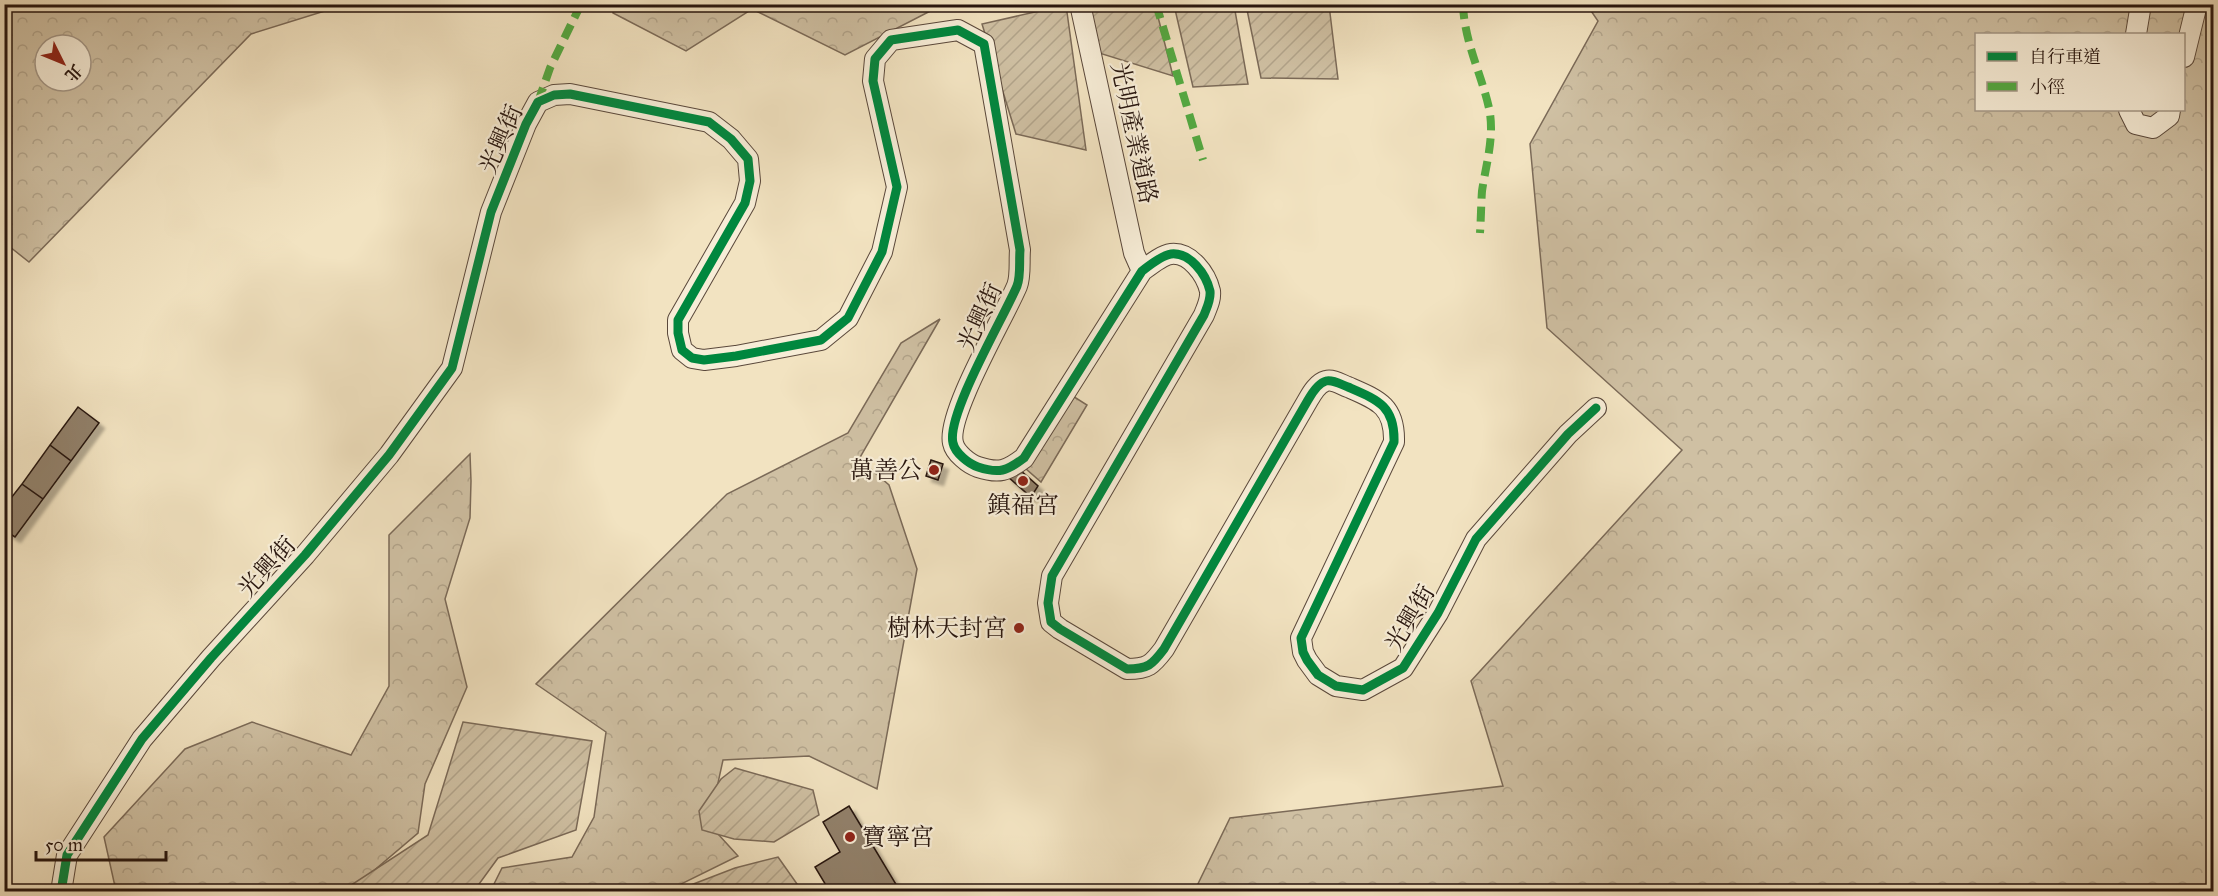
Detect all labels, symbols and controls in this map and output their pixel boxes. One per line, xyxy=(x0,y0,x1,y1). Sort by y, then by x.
north arrow xyxy=(33,33,93,93)
legend xyxy=(1975,33,2185,111)
text: 自行車道 xyxy=(2029,46,2101,68)
street label: 光明產業道路 xyxy=(1104,59,1164,207)
text: 北 xyxy=(61,61,86,85)
text: 小徑 xyxy=(2029,76,2065,98)
street label: 光興街 xyxy=(473,100,529,178)
street label: 光興街 xyxy=(951,278,1009,356)
place label: 萬善公 xyxy=(850,455,922,485)
marker: 萬善公 xyxy=(927,463,941,477)
marker: 鎮福宮 xyxy=(1016,474,1030,488)
place label: 鎮福宮 xyxy=(987,490,1059,520)
street label: 光興街 xyxy=(232,530,302,604)
street label: 光興街 xyxy=(1379,579,1441,657)
place label: 樹林天封宮 xyxy=(887,613,1007,643)
marker: 樹林天封宮 xyxy=(1012,621,1026,635)
place label: 寶寧宮 xyxy=(862,822,934,852)
scale bar xyxy=(36,824,166,862)
marker: 寶寧宮 xyxy=(843,830,857,844)
text: 50 m xyxy=(45,834,83,856)

